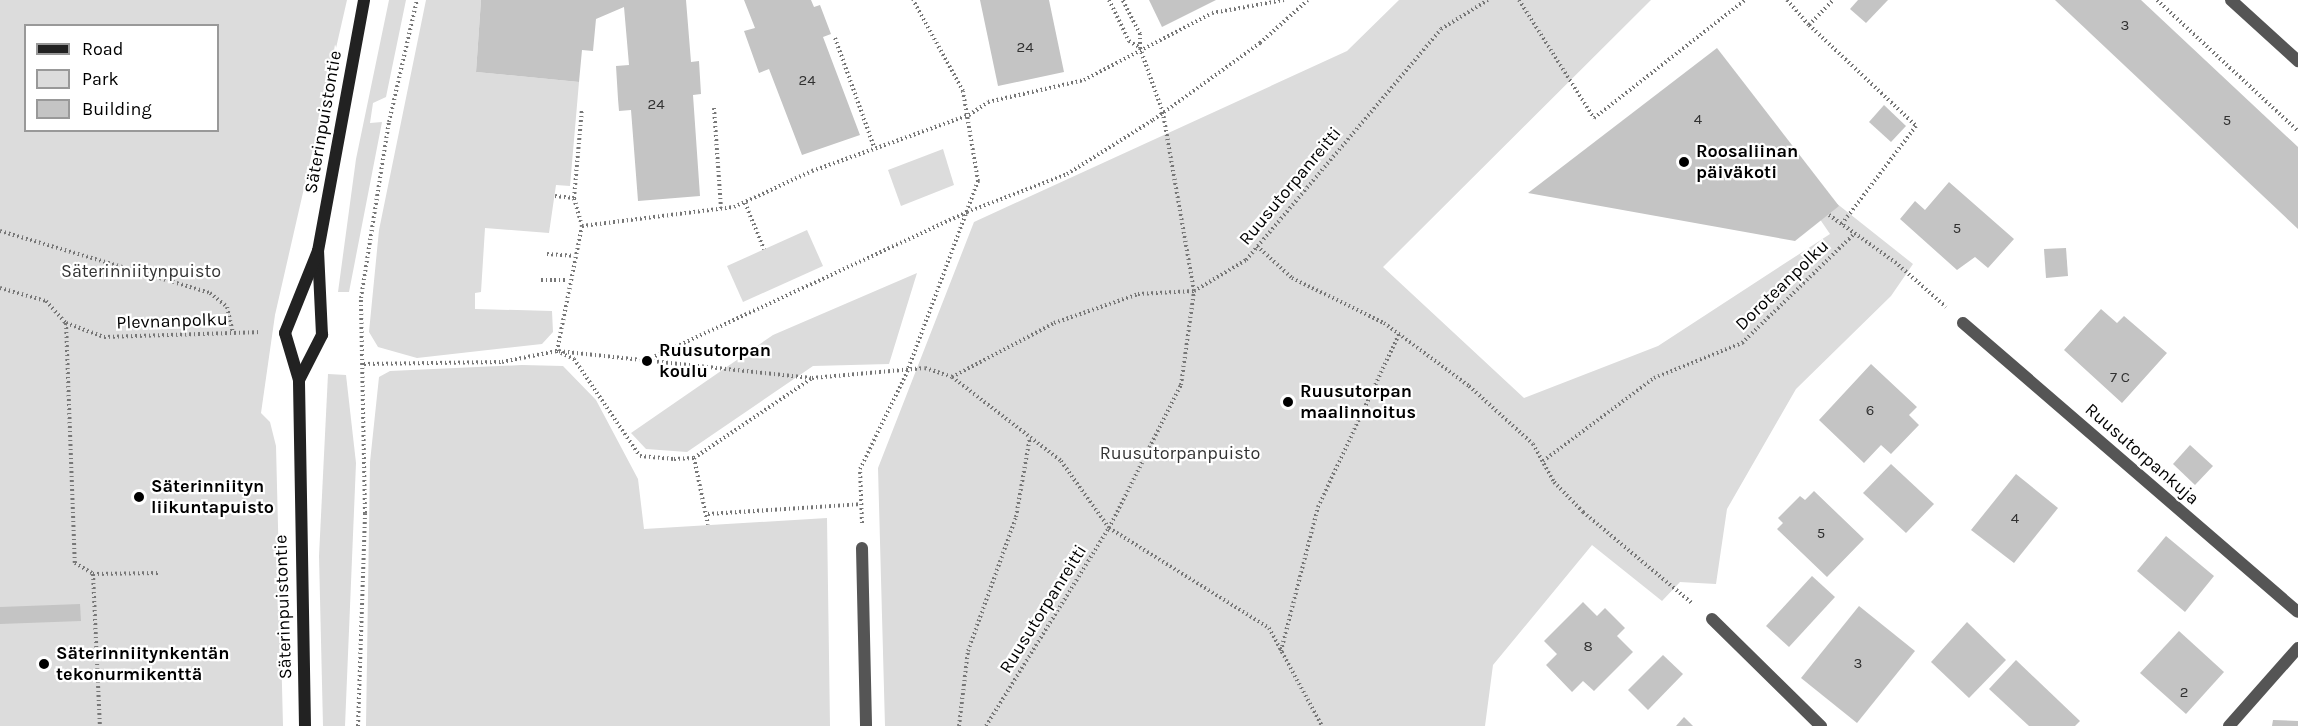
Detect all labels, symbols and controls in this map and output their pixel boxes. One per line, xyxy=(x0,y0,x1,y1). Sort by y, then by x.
house number: 3 xyxy=(2121,17,2129,35)
legend xyxy=(24,24,219,132)
text: Road xyxy=(82,38,123,60)
house number: 24 xyxy=(1016,39,1034,57)
street label: Säterinpuistontie xyxy=(300,49,346,195)
text: Park xyxy=(82,68,119,90)
house number: 24 xyxy=(798,72,816,90)
house number: 24 xyxy=(647,96,665,114)
text: Building xyxy=(82,98,152,120)
house number: 4 xyxy=(1694,111,1702,129)
house number: 5 xyxy=(2223,112,2231,130)
street label: Ruusutorpanreitti xyxy=(1234,123,1346,249)
place label: Roosaliinan päiväkoti xyxy=(1696,141,1798,184)
marker: Roosaliinan päiväkoti xyxy=(1677,155,1691,169)
house number: 5 xyxy=(1953,220,1961,238)
street label: Doroteanpolku xyxy=(1731,235,1833,335)
park label: Säterinniitynpuisto xyxy=(61,260,221,282)
street label: Plevnanpolku xyxy=(116,308,228,334)
place label: Ruusutorpan koulu xyxy=(659,340,771,382)
marker: Ruusutorpan koulu xyxy=(640,354,654,368)
house number: 7 C xyxy=(2110,369,2130,387)
place label: Ruusutorpan maalinnoitus xyxy=(1300,381,1416,424)
marker: Ruusutorpan maalinnoitus xyxy=(1281,395,1295,409)
street label: Ruusutorpankuja xyxy=(2081,399,2203,509)
house number: 6 xyxy=(1866,402,1874,420)
park label: Ruusutorpanpuisto xyxy=(1100,442,1260,464)
place label: Säterinniityn liikuntapuisto xyxy=(151,476,274,518)
marker: Säterinniityn liikuntapuisto xyxy=(132,490,146,504)
house number: 4 xyxy=(2011,510,2019,528)
house number: 5 xyxy=(1817,525,1825,543)
street label: Säterinpuistontie xyxy=(270,534,296,680)
street label: Ruusutorpanreitti xyxy=(995,541,1091,677)
house number: 8 xyxy=(1583,638,1593,656)
place label: Säterinniitynkentän tekonurmikenttä xyxy=(56,643,229,686)
house number: 3 xyxy=(1854,655,1862,673)
marker: Säterinniitynkentän tekonurmikenttä xyxy=(37,657,51,671)
house number: 2 xyxy=(2180,684,2188,702)

